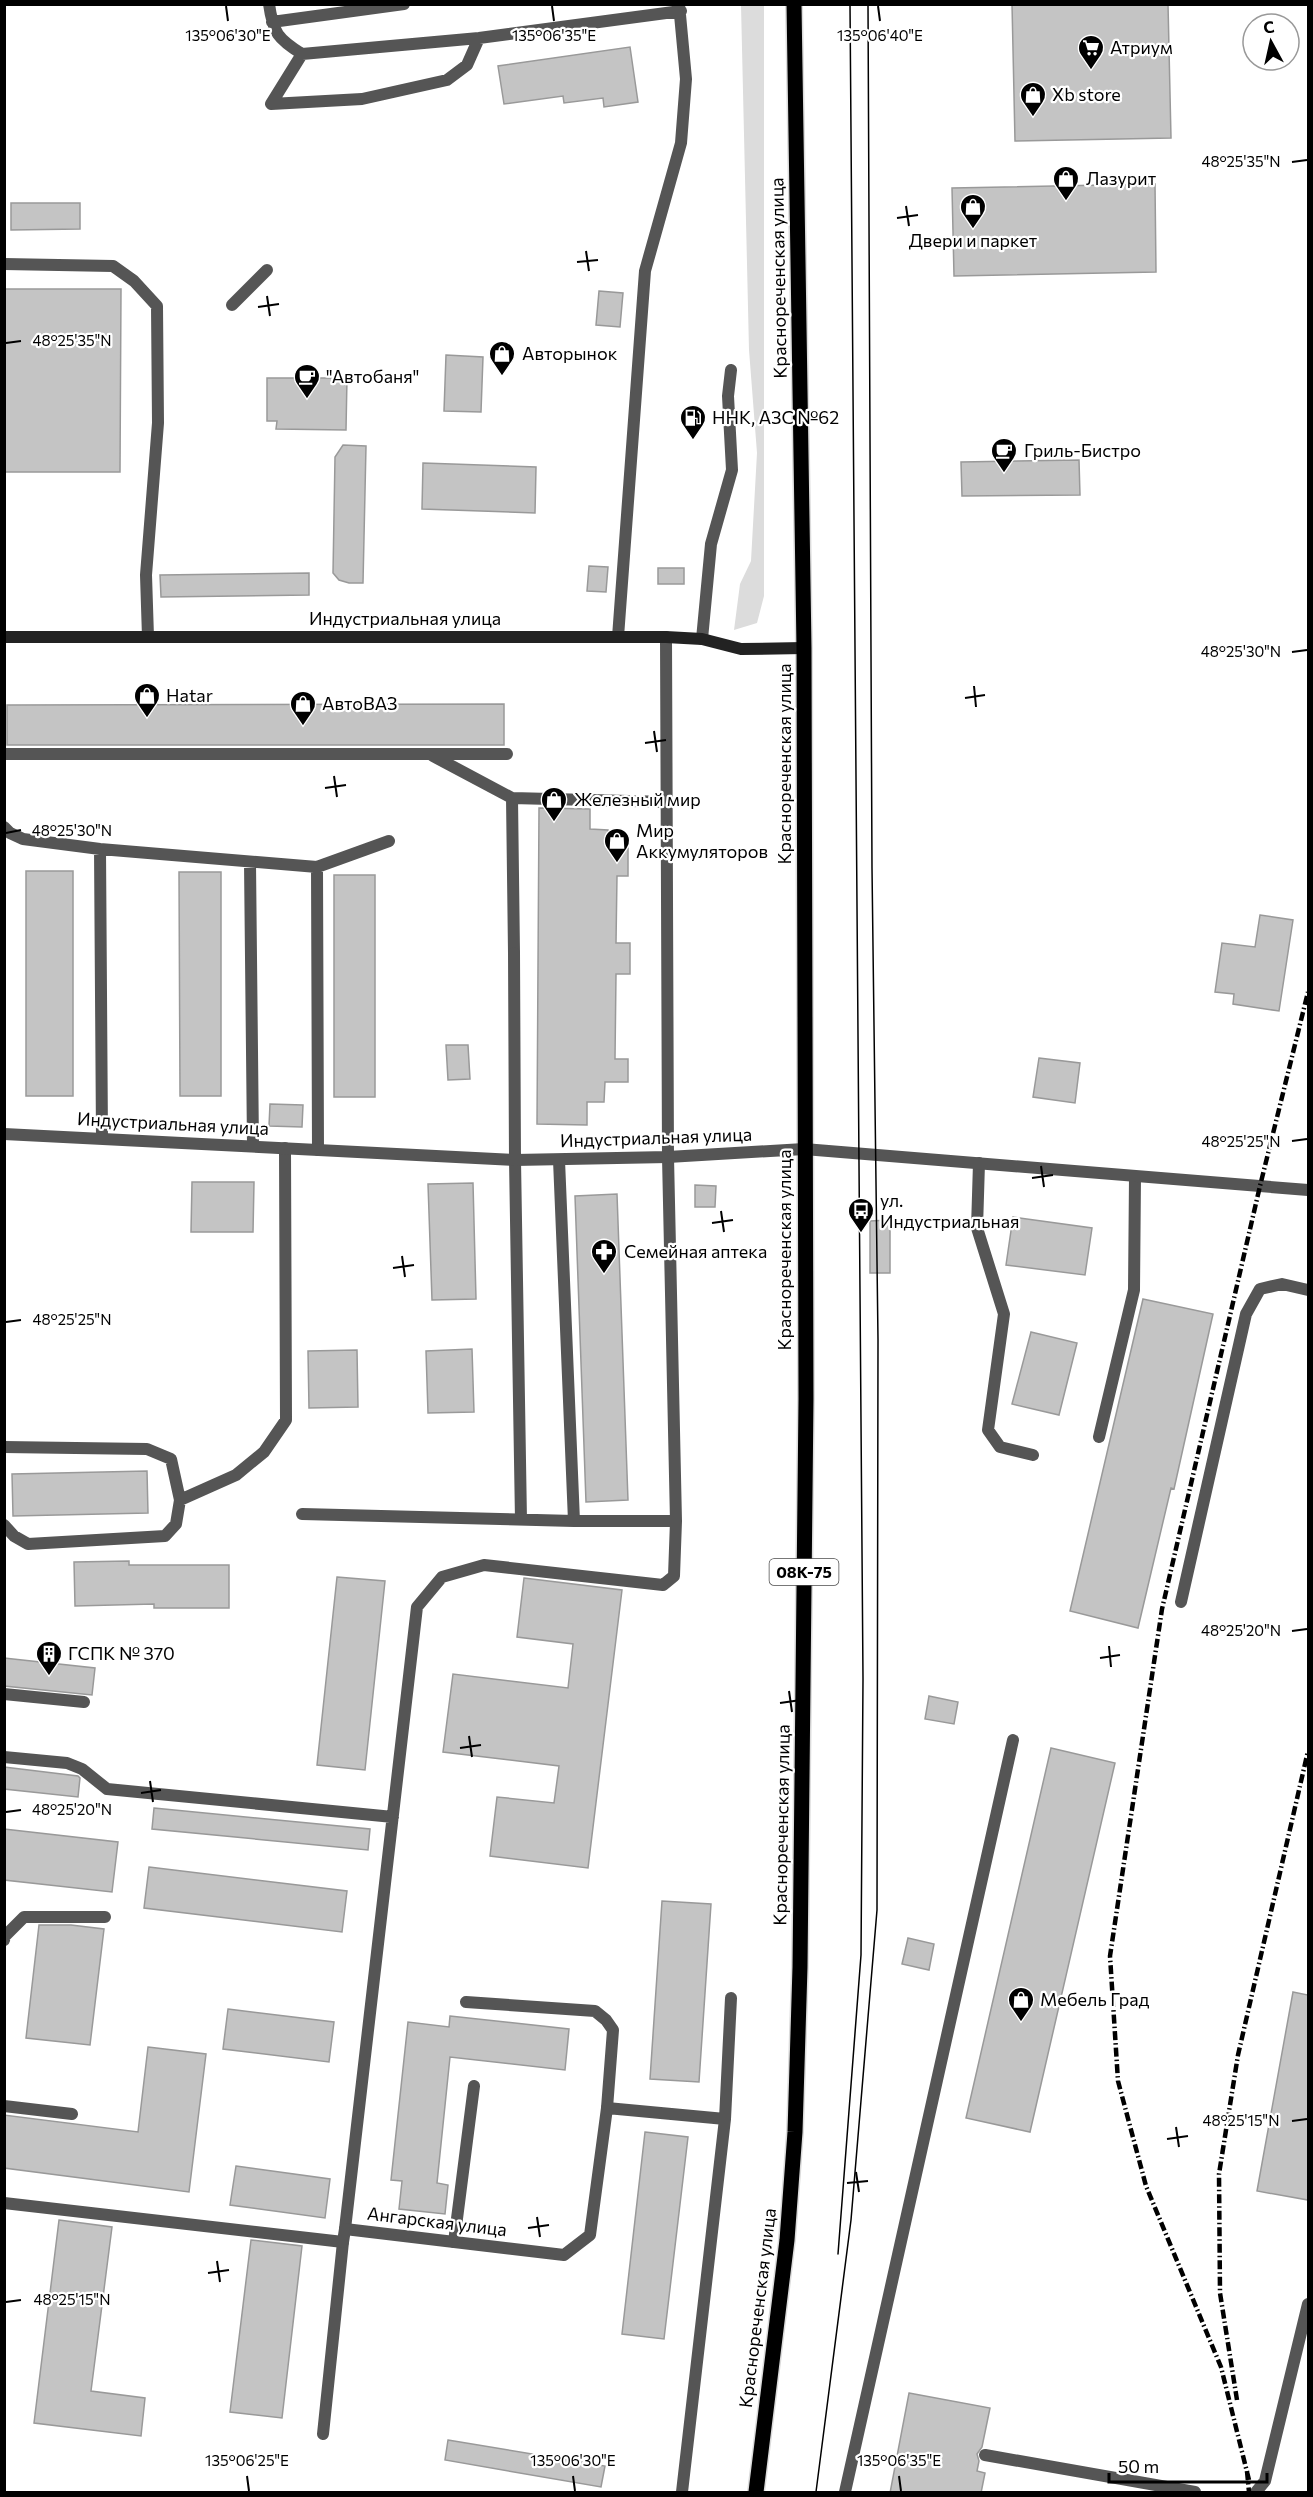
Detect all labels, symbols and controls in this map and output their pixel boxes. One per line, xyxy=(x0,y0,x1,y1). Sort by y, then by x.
north arrow xyxy=(1241,12,1301,72)
text: С xyxy=(1262,16,1276,37)
text: 135°06'30"E xyxy=(185,26,271,44)
text: 135°06'35"E xyxy=(512,26,596,44)
text: 135°06'40"E xyxy=(837,26,923,44)
supermarket icon: Атриум xyxy=(1076,33,1106,71)
place label: Атриум xyxy=(1110,36,1173,58)
shop icon: Xb store xyxy=(1018,80,1048,118)
place label: Xb store xyxy=(1052,83,1121,105)
text: 48°25'35"N xyxy=(1201,152,1281,170)
shop icon: Лазурит xyxy=(1051,164,1081,202)
place label: Лазурит xyxy=(1086,167,1157,189)
street label: Краснореченская улица xyxy=(765,177,791,379)
shop icon: Двери и паркет xyxy=(958,192,988,230)
place label: Двери и паркет xyxy=(909,229,1038,251)
text: 48°25'35"N xyxy=(32,331,112,349)
shop icon: Авторынок xyxy=(487,339,517,377)
place label: Авторынок xyxy=(522,342,618,364)
cafe icon: "Автобаня" xyxy=(292,362,322,400)
place label: "Автобаня" xyxy=(326,365,419,387)
fuel station icon: ННК, АЗС №62 xyxy=(678,403,708,441)
place label: ННК, АЗС №62 xyxy=(712,406,839,428)
cafe icon: Гриль-Бистро xyxy=(989,436,1019,474)
place label: Гриль-Бистро xyxy=(1024,439,1141,461)
street label: Индустриальная улица xyxy=(309,607,501,629)
text: 48°25'30"N xyxy=(1201,642,1281,660)
street label: Краснореченская улица xyxy=(773,663,795,865)
shop icon: Hatar xyxy=(132,681,162,719)
place label: Hatar xyxy=(166,684,213,706)
shop icon: АвтоВАЗ xyxy=(288,689,318,727)
place label: АвтоВАЗ xyxy=(322,692,397,714)
shop icon: Железный мир xyxy=(539,785,569,823)
place label: Железный мир xyxy=(574,788,701,810)
place label: Мир Аккумуляторов xyxy=(636,819,768,862)
text: 48°25'30"N xyxy=(32,821,112,839)
shop icon: Мир Аккумуляторов xyxy=(602,826,632,864)
street label: Индустриальная улица xyxy=(77,1107,270,1139)
street label: Индустриальная улица xyxy=(560,1123,752,1151)
text: 48°25'25"N xyxy=(1202,1132,1280,1150)
street label: Краснореченская улица xyxy=(773,1149,795,1351)
place label: ул. Индустриальная xyxy=(880,1189,1019,1232)
bus stop icon: ул. Индустриальная xyxy=(846,1196,876,1234)
pharmacy icon: Семейная аптека xyxy=(589,1237,619,1275)
place label: Семейная аптека xyxy=(624,1240,767,1262)
text: 48°25'25"N xyxy=(33,1310,111,1328)
road number: 08К-75 xyxy=(770,1559,838,1585)
text: 48°25'20"N xyxy=(1201,1621,1281,1639)
building icon: ГСПК № 370 xyxy=(34,1639,64,1677)
place label: ГСПК № 370 xyxy=(68,1642,175,1664)
street label: Краснореченская улица xyxy=(768,1724,794,1926)
text: 48°25'20"N xyxy=(32,1800,112,1818)
shop icon: Мебель Град xyxy=(1006,1985,1036,2023)
place label: Мебель Град xyxy=(1040,1988,1150,2010)
text: 48°25'15"N xyxy=(1202,2111,1280,2129)
street label: Ангарская улица xyxy=(366,2202,508,2240)
street label: Краснореченская улица xyxy=(734,2207,780,2409)
text: 48°25'15"N xyxy=(33,2290,111,2308)
scale bar xyxy=(1109,2446,1266,2484)
text: 135°06'25"E xyxy=(205,2451,289,2469)
text: 135°06'30"E xyxy=(530,2451,616,2469)
text: 135°06'35"E xyxy=(857,2451,941,2469)
text: 50 m xyxy=(1118,2455,1159,2477)

